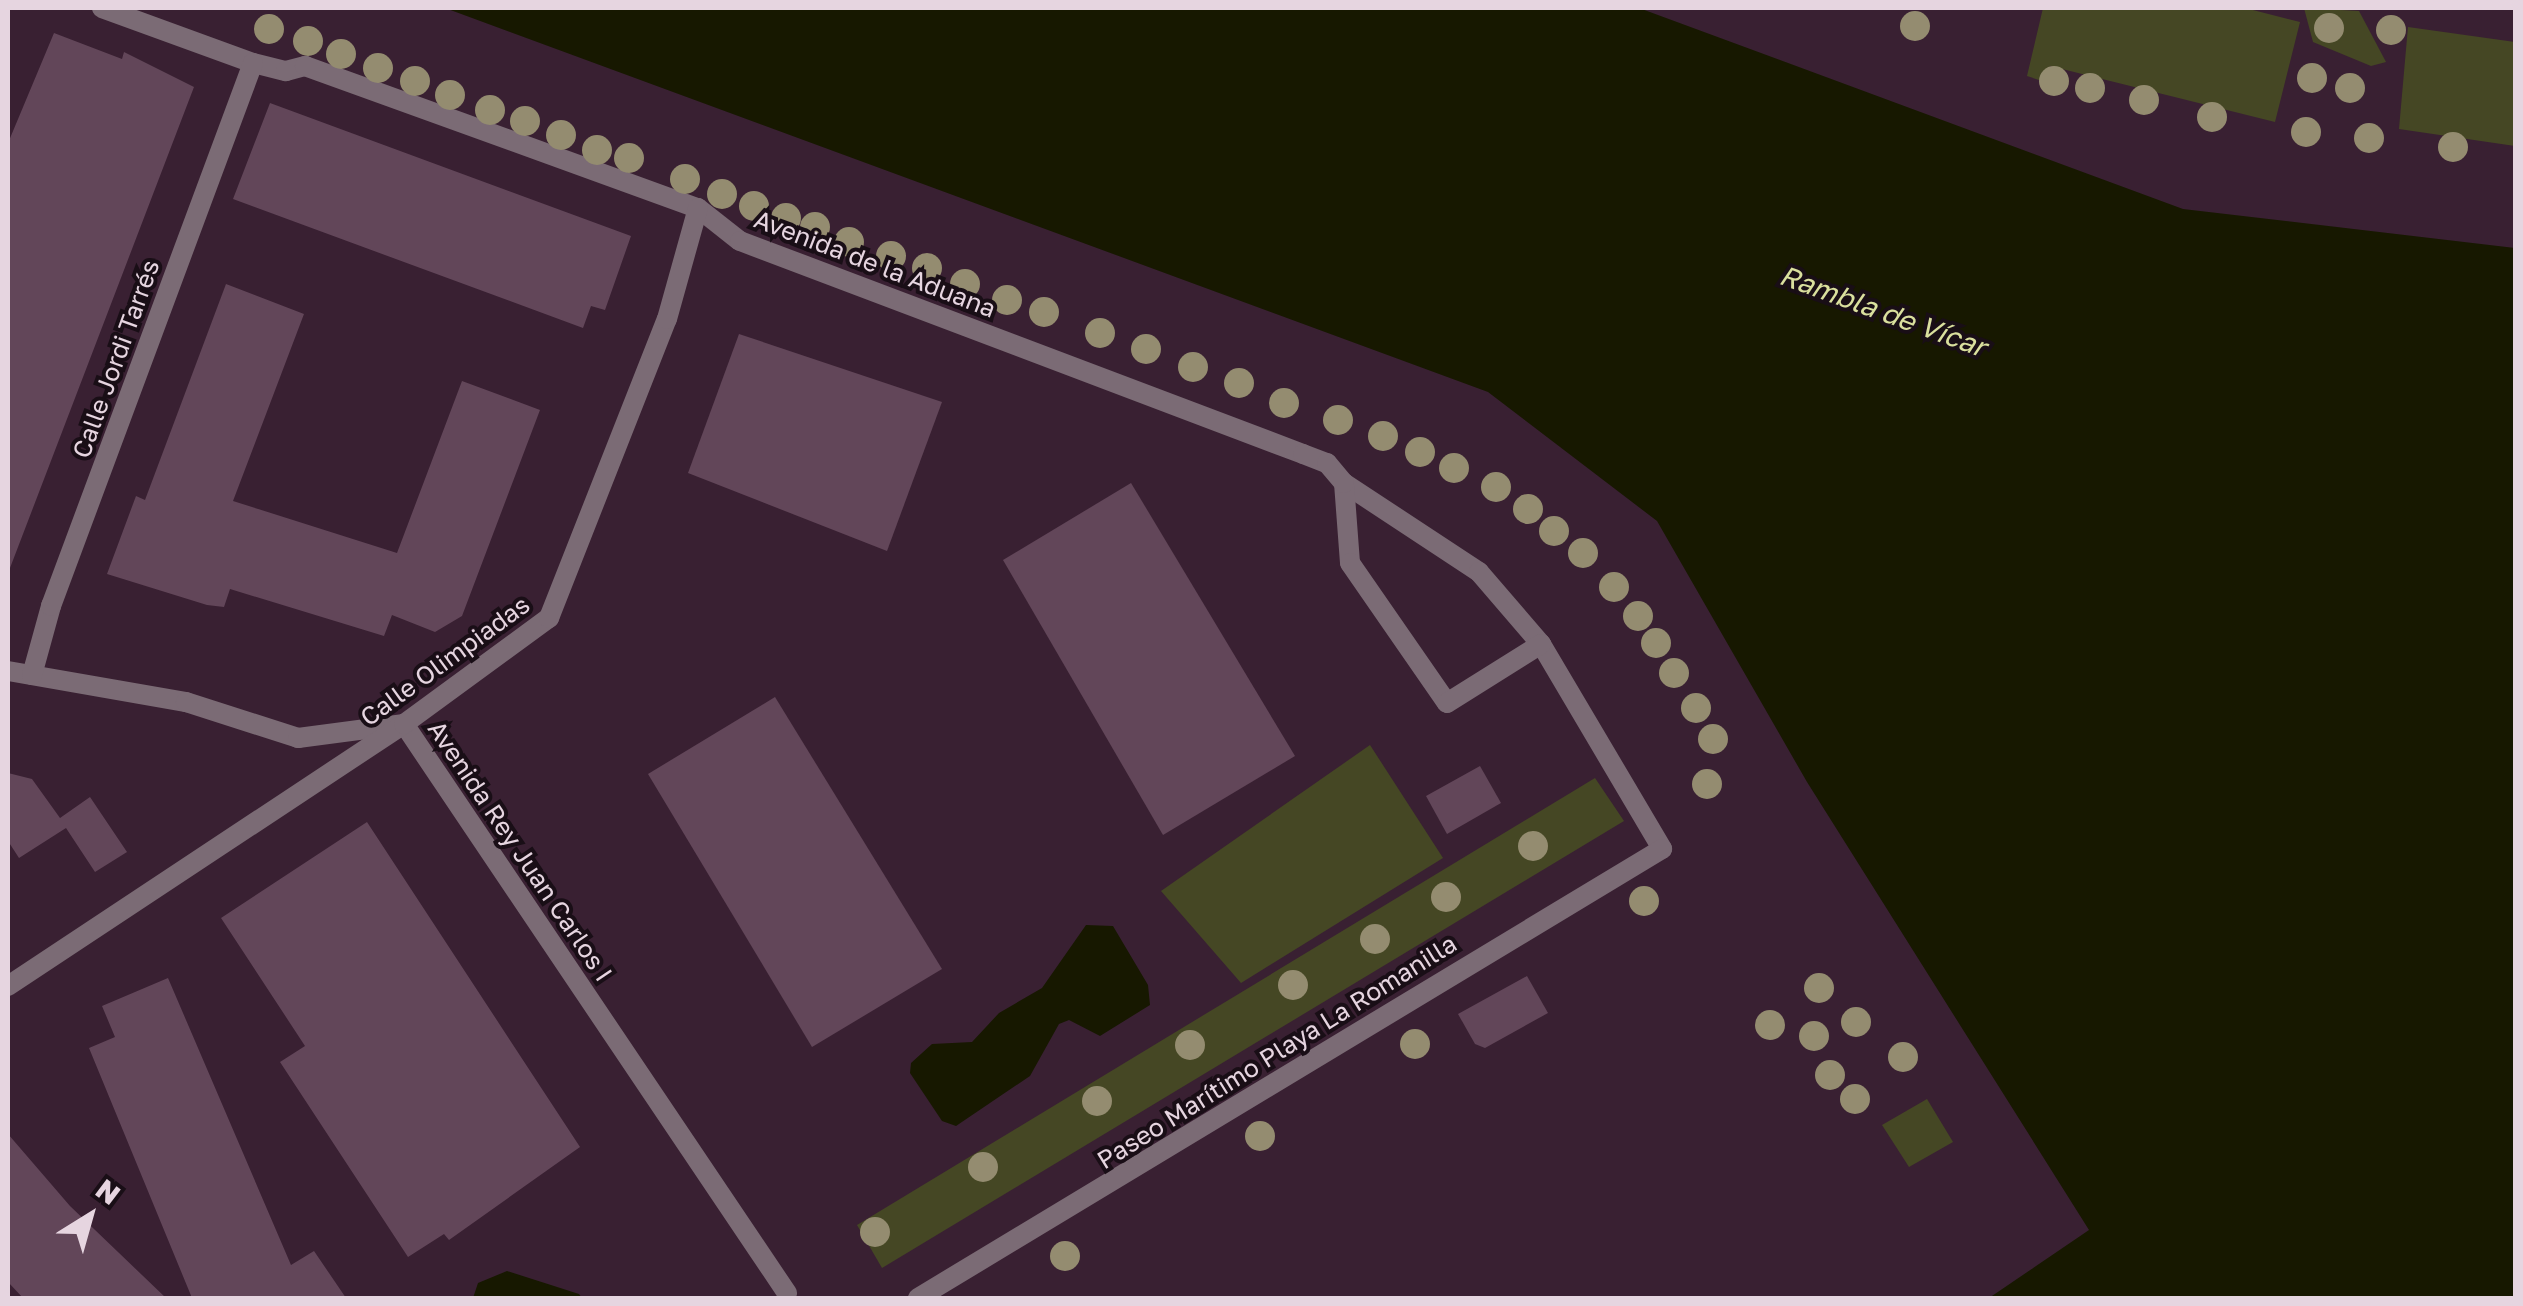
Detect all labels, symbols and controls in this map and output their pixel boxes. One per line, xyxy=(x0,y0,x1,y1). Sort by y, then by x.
street label: Avenida de la Aduana xyxy=(750,204,1000,324)
street label: Calle Jordi Tarrés xyxy=(66,256,166,462)
water label: Rambla de Vícar xyxy=(1775,258,1991,364)
street label: Calle Olimpiadas xyxy=(355,590,535,732)
street label: Avenida Rey Juan Carlos I xyxy=(422,715,618,987)
street label: Paseo Marítimo Playa La Romanilla xyxy=(1092,928,1462,1176)
north arrow xyxy=(40,1166,140,1266)
text: N xyxy=(90,1172,127,1211)

